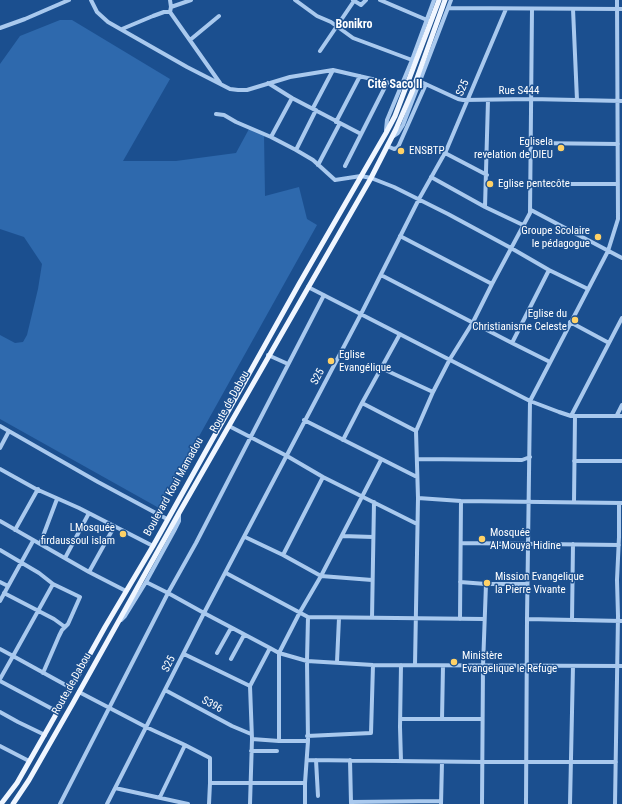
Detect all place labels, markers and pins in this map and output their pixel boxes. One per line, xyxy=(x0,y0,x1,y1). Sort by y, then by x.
place label: Eglisela revelation de DIEU xyxy=(474,135,553,161)
marker: Eglisela revelation de DIEU xyxy=(556,143,566,153)
place label: ENSBTP xyxy=(409,144,445,158)
marker: ENSBTP xyxy=(396,146,406,156)
place label: Eglise pentecôte xyxy=(498,177,570,191)
marker: Eglise pentecôte xyxy=(485,179,495,189)
place label: Groupe Scolaire le pédagogue xyxy=(521,224,590,250)
marker: Groupe Scolaire le pédagogue xyxy=(593,232,603,242)
place label: Eglise du Christianisme Celeste xyxy=(472,307,567,333)
marker: Eglise du Christianisme Celeste xyxy=(570,315,580,325)
place label: Eglise Evangélique xyxy=(339,348,391,374)
marker: Eglise Evangélique xyxy=(326,356,336,366)
place label: LMosquée firdaussoul islam xyxy=(41,521,115,547)
place label: Mosquée Al-Mouya Hidine xyxy=(490,526,561,552)
marker: LMosquée firdaussoul islam xyxy=(118,529,128,539)
marker: Mosquée Al-Mouya Hidine xyxy=(477,534,487,544)
place label: Mission Evangelique la Pierre Vivante xyxy=(495,570,584,596)
marker: Mission Evangelique la Pierre Vivante xyxy=(482,578,492,588)
place label: Ministère Evangelique le Refuge xyxy=(462,649,557,675)
marker: Ministère Evangelique le Refuge xyxy=(449,657,459,667)

